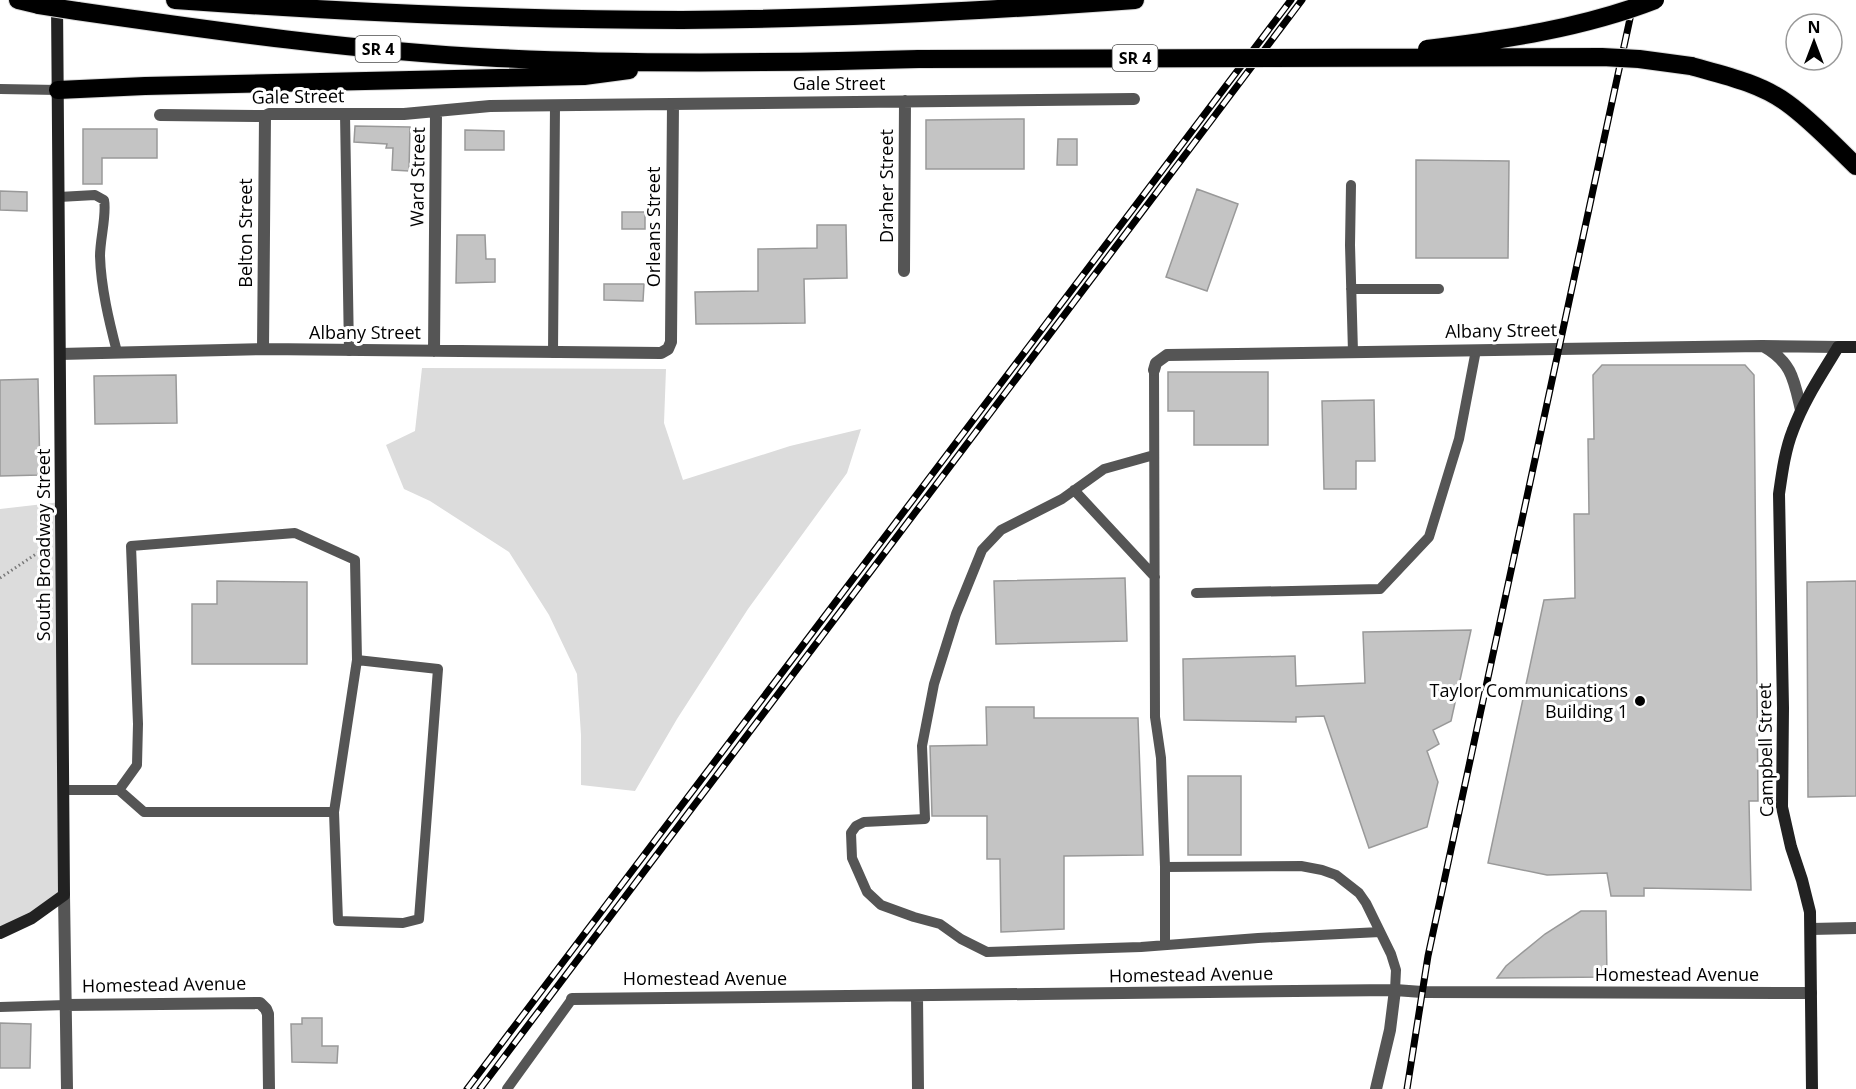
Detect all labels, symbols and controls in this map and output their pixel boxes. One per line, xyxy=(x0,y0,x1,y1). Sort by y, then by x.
north arrow xyxy=(1784,12,1844,72)
text: N xyxy=(1807,16,1821,38)
road number: SR 4 xyxy=(356,36,400,62)
road number: SR 4 xyxy=(1112,45,1158,71)
street label: Gale Street xyxy=(793,71,885,95)
street label: Gale Street xyxy=(251,83,345,109)
street label: Ward Street xyxy=(404,127,430,227)
street label: Draher Street xyxy=(874,129,898,243)
street label: Orleans Street xyxy=(641,167,665,287)
street label: Belton Street xyxy=(233,178,257,288)
street label: Albany Street xyxy=(1445,317,1557,343)
street label: Albany Street xyxy=(309,320,421,344)
street label: South Broadway Street xyxy=(31,449,55,641)
place label: Taylor Communications Building 1 xyxy=(1430,678,1628,723)
street label: Campbell Street xyxy=(1752,683,1778,817)
marker: Taylor Communications Building 1 xyxy=(1633,694,1647,708)
street label: Homestead Avenue xyxy=(1109,961,1273,987)
street label: Homestead Avenue xyxy=(1595,962,1759,986)
street label: Homestead Avenue xyxy=(623,966,787,990)
street label: Homestead Avenue xyxy=(82,971,246,997)

